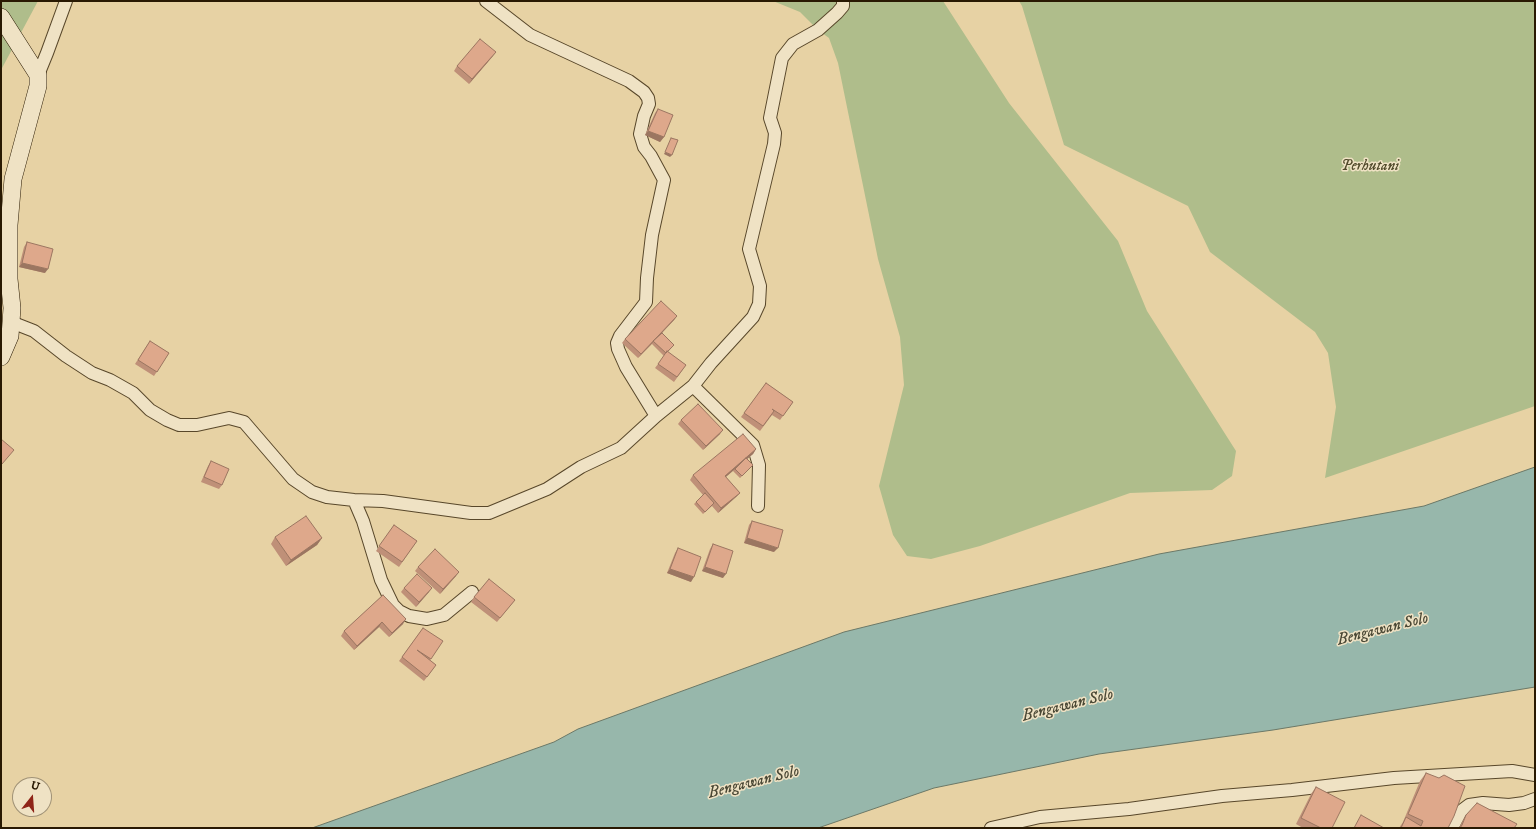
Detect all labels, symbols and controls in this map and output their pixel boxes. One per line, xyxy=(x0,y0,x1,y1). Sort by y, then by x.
park label: Perhutani xyxy=(1341,158,1399,176)
water label: Bengawan Solo xyxy=(1335,609,1431,651)
water label: Bengawan Solo xyxy=(1020,685,1116,727)
water label: Bengawan Solo xyxy=(706,762,802,804)
north arrow xyxy=(12,777,52,817)
text: U xyxy=(29,779,41,794)

